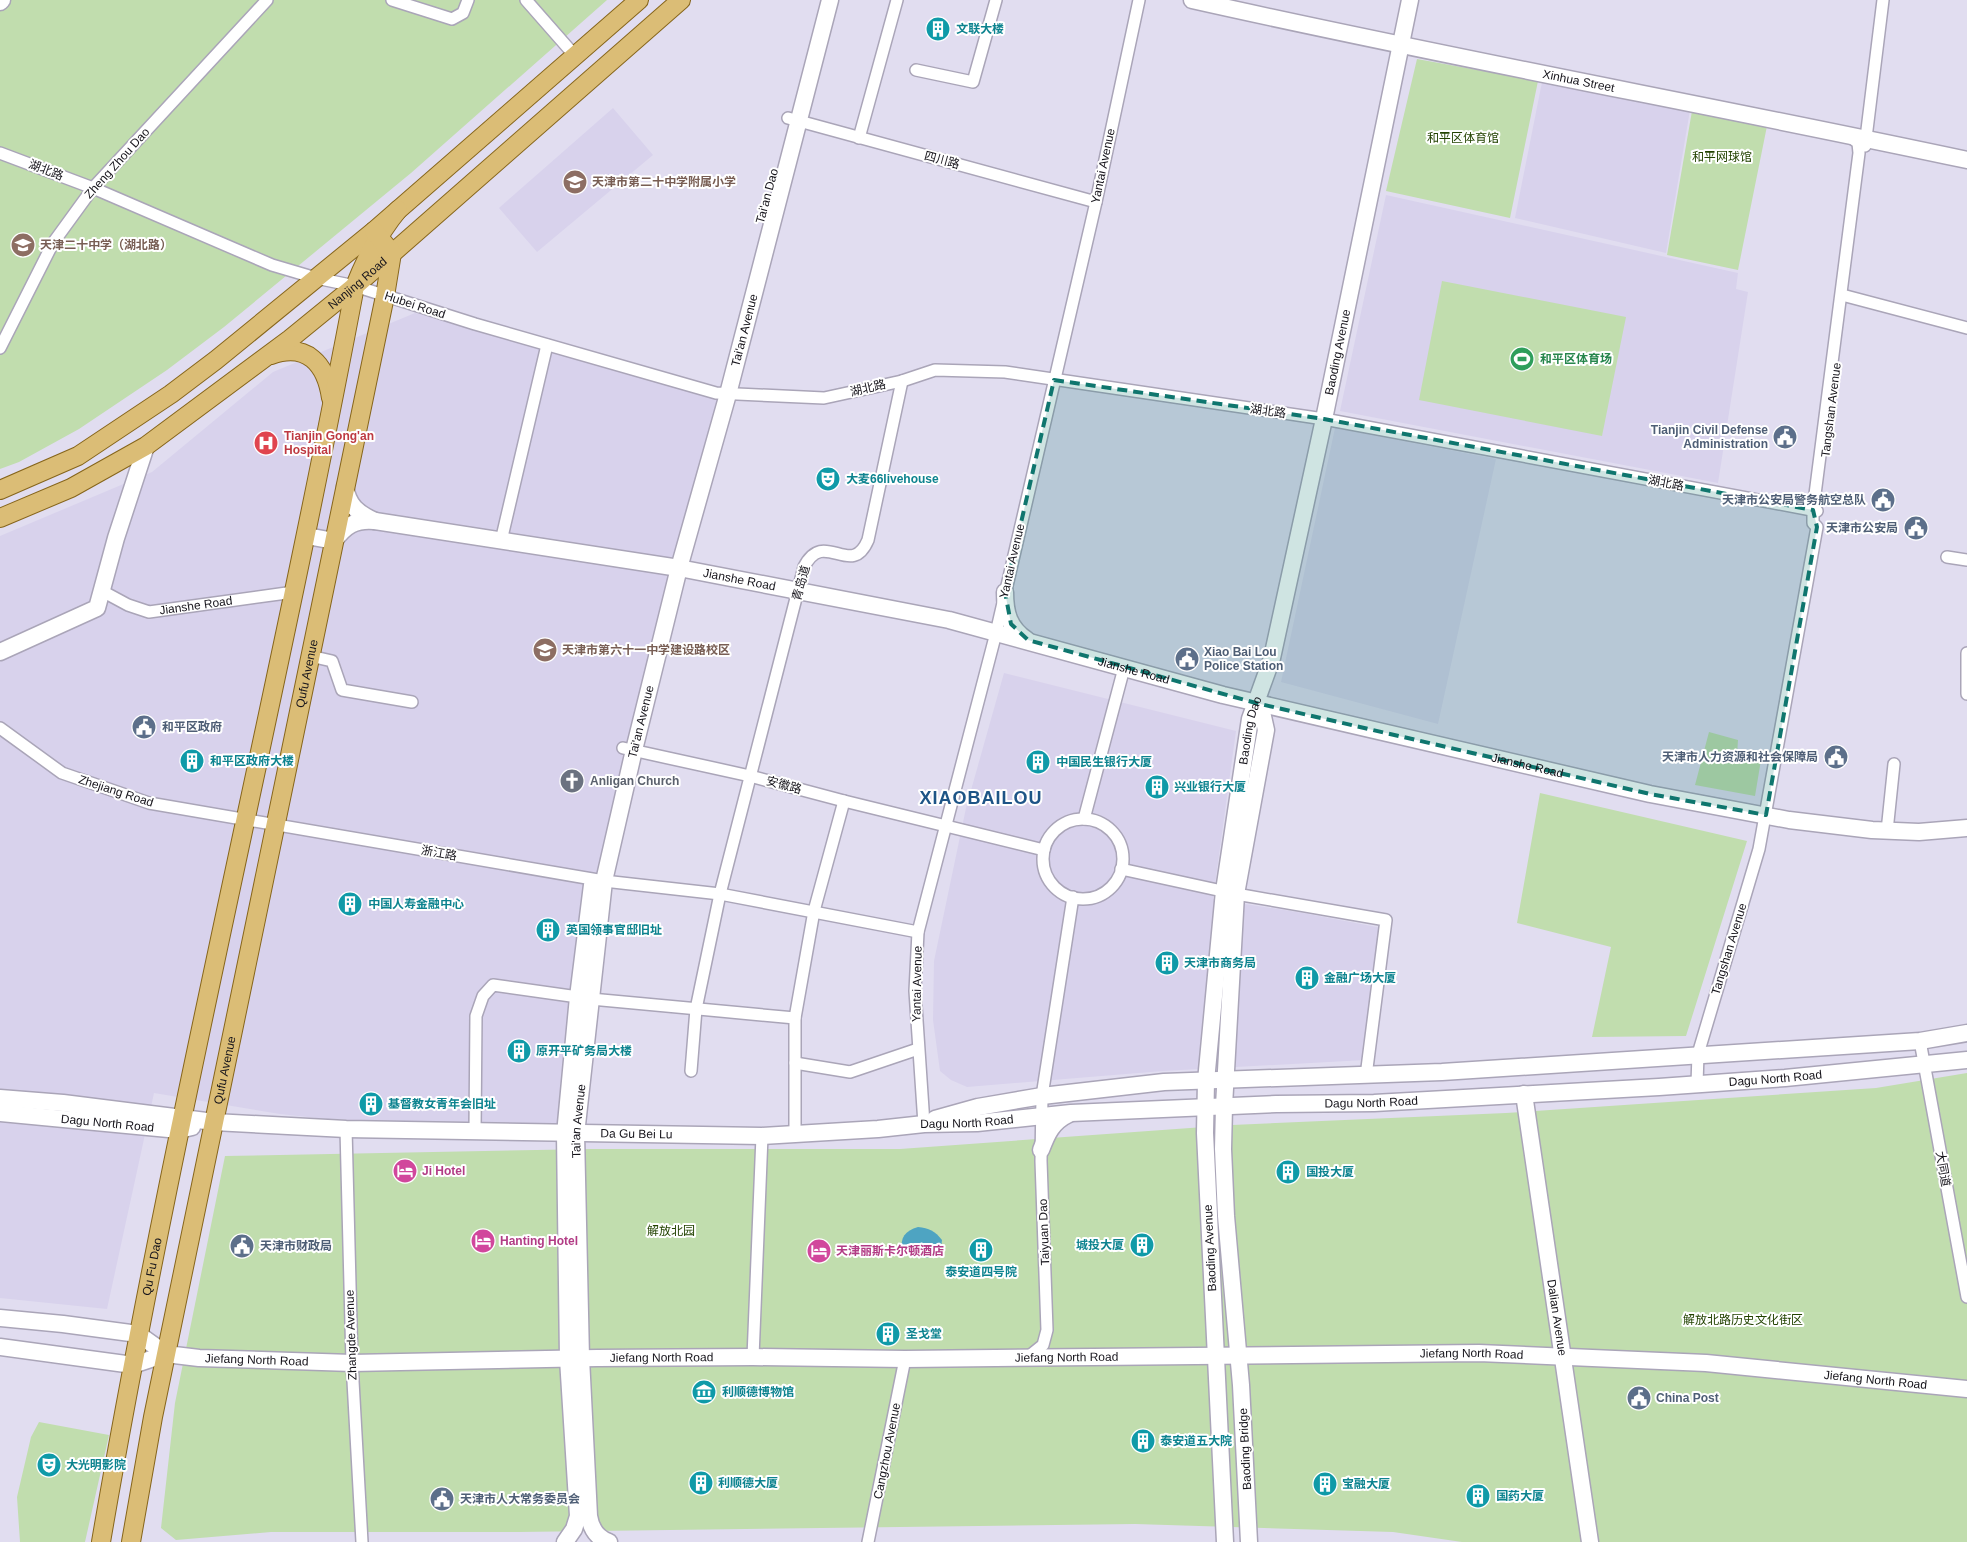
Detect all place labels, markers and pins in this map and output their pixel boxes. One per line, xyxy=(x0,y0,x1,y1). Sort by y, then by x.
building icon: 文联大楼 xyxy=(925,16,951,42)
place label: 文联大楼 xyxy=(956,22,1004,36)
school or university icon: 天津市第二十中学附属小学 xyxy=(562,169,588,195)
place label: 天津市第二十中学附属小学 xyxy=(592,175,736,189)
school or university icon: 天津二十中学（湖北路） xyxy=(10,232,36,258)
place label: 天津二十中学（湖北路） xyxy=(40,238,172,252)
sports icon: 和平区体育场 xyxy=(1509,346,1535,372)
place label: 和平区体育场 xyxy=(1540,352,1612,366)
place label: Tianjin Civil Defense Administration xyxy=(1651,423,1768,451)
public building icon: Tianjin Civil Defense Administration xyxy=(1772,424,1798,450)
place label: Tianjin Gong'an Hospital xyxy=(284,429,374,457)
hospital icon: Tianjin Gong'an Hospital xyxy=(253,430,279,456)
theatre icon: 大麦66livehouse xyxy=(815,466,841,492)
place label: 大麦66livehouse xyxy=(846,472,939,486)
public building icon: 天津市公安局警务航空总队 xyxy=(1870,487,1896,513)
place label: 天津市公安局警务航空总队 xyxy=(1722,493,1866,507)
public building icon: 天津市公安局 xyxy=(1903,515,1929,541)
place label: 天津市公安局 xyxy=(1826,521,1898,535)
school or university icon: 天津市第六十一中学建设路校区 xyxy=(532,637,558,663)
place label: 天津市第六十一中学建设路校区 xyxy=(562,643,730,657)
place label: Xiao Bai Lou Police Station xyxy=(1204,645,1283,673)
public building icon: Xiao Bai Lou Police Station xyxy=(1174,646,1200,672)
public building icon: 和平区政府 xyxy=(131,714,157,740)
place label: 和平区政府 xyxy=(162,720,222,734)
public building icon: 天津市人力资源和社会保障局 xyxy=(1823,744,1849,770)
building icon: 和平区政府大楼 xyxy=(179,748,205,774)
building icon: 中国民生银行大厦 xyxy=(1025,749,1051,775)
place label: 天津市人力资源和社会保障局 xyxy=(1662,750,1818,764)
place label: 和平区政府大楼 xyxy=(210,754,294,768)
place label: 中国民生银行大厦 xyxy=(1056,755,1152,769)
church icon: Anligan Church xyxy=(559,768,585,794)
place label: Anligan Church xyxy=(590,774,679,788)
building icon: 兴业银行大厦 xyxy=(1144,774,1170,800)
place label: 兴业银行大厦 xyxy=(1174,780,1246,794)
building icon: 中国人寿金融中心 xyxy=(337,891,363,917)
place label: 中国人寿金融中心 xyxy=(368,897,464,911)
building icon: 英国领事官邸旧址 xyxy=(535,917,561,943)
place label: 英国领事官邸旧址 xyxy=(566,923,662,937)
building icon: 天津市商务局 xyxy=(1154,950,1180,976)
place label: 天津市商务局 xyxy=(1184,956,1256,970)
building icon: 金融广场大厦 xyxy=(1294,965,1320,991)
place label: 金融广场大厦 xyxy=(1324,971,1396,985)
building icon: 原开平矿务局大楼 xyxy=(506,1038,532,1064)
place label: 原开平矿务局大楼 xyxy=(536,1044,632,1058)
building icon: 基督教女青年会旧址 xyxy=(358,1091,384,1117)
place label: 基督教女青年会旧址 xyxy=(388,1097,496,1111)
hotel icon: Ji Hotel xyxy=(392,1158,418,1184)
building icon: 国投大厦 xyxy=(1275,1159,1301,1185)
place label: Ji Hotel xyxy=(422,1164,465,1178)
place label: 国投大厦 xyxy=(1306,1165,1354,1179)
hotel icon: Hanting Hotel xyxy=(470,1228,496,1254)
building icon: 城投大厦 xyxy=(1129,1232,1155,1258)
public building icon: 天津市财政局 xyxy=(229,1233,255,1259)
place label: Hanting Hotel xyxy=(500,1234,578,1248)
building icon: 泰安道四号院 xyxy=(968,1237,994,1263)
hotel icon: 天津丽斯卡尔顿酒店 xyxy=(806,1238,832,1264)
place label: 城投大厦 xyxy=(1076,1238,1124,1252)
place label: 天津市财政局 xyxy=(260,1239,332,1253)
place label: 天津丽斯卡尔顿酒店 xyxy=(836,1244,944,1258)
place label: 泰安道四号院 xyxy=(945,1265,1017,1279)
building icon: 圣戈堂 xyxy=(875,1321,901,1347)
place label: 圣戈堂 xyxy=(906,1327,942,1341)
museum icon: 利顺德博物馆 xyxy=(691,1379,717,1405)
place label: 利顺德博物馆 xyxy=(722,1385,794,1399)
public building icon: China Post xyxy=(1626,1385,1652,1411)
place label: China Post xyxy=(1656,1391,1719,1405)
building icon: 泰安道五大院 xyxy=(1130,1428,1156,1454)
place label: 泰安道五大院 xyxy=(1160,1434,1232,1448)
theatre icon: 大光明影院 xyxy=(36,1452,62,1478)
place label: 大光明影院 xyxy=(66,1458,126,1472)
building icon: 利顺德大厦 xyxy=(688,1470,714,1496)
building icon: 宝融大厦 xyxy=(1312,1471,1338,1497)
place label: 利顺德大厦 xyxy=(718,1476,778,1490)
place label: 宝融大厦 xyxy=(1342,1477,1390,1491)
building icon: 国药大厦 xyxy=(1465,1483,1491,1509)
public building icon: 天津市人大常务委员会 xyxy=(429,1486,455,1512)
place label: 国药大厦 xyxy=(1496,1489,1544,1503)
place label: 天津市人大常务委员会 xyxy=(460,1492,580,1506)

